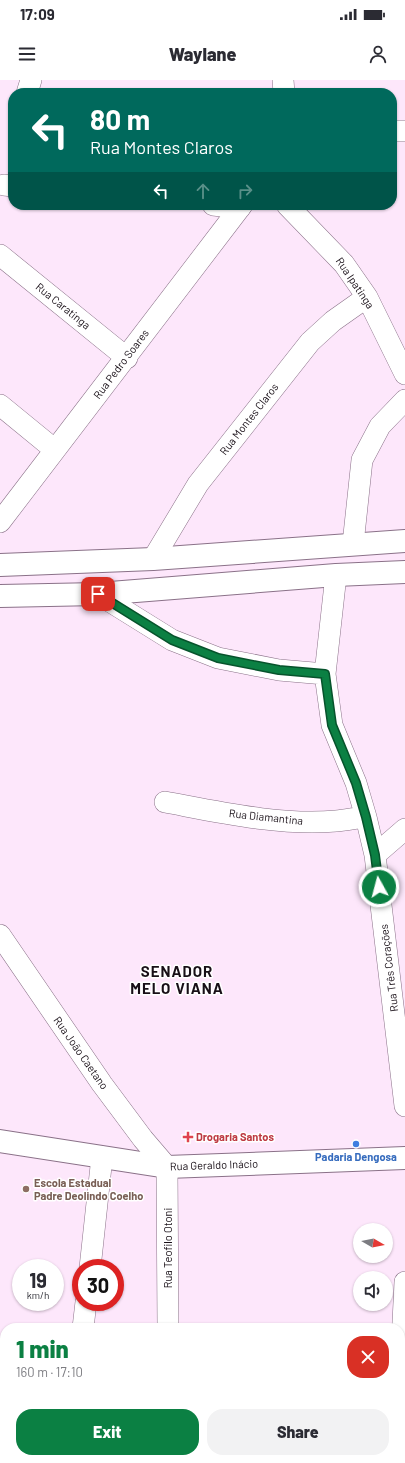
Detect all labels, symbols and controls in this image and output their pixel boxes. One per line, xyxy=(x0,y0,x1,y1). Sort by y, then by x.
text: 17:09 xyxy=(20,5,55,23)
icon: menu xyxy=(16,43,38,65)
text: Waylane xyxy=(169,43,236,65)
icon: person xyxy=(367,43,389,65)
text: 80 m xyxy=(90,102,150,136)
icon: left xyxy=(24,104,76,156)
text: Rua Montes Claros xyxy=(90,136,233,158)
icon: left xyxy=(150,180,172,202)
icon: ahead xyxy=(192,180,214,202)
icon: right xyxy=(234,180,256,202)
street label: Rua Ipatinga xyxy=(333,255,377,311)
street label: Rua Caratinga xyxy=(33,280,93,332)
street label: Rua Pedro Soares xyxy=(90,326,151,401)
street label: Rua Montes Claros xyxy=(217,380,281,457)
pin xyxy=(81,577,115,611)
icon: arrive xyxy=(87,583,109,605)
street label: Rua Diamantina xyxy=(228,806,304,827)
position arrow xyxy=(358,866,400,908)
street label: Rua Três Corações xyxy=(377,923,400,1013)
district label: SENADOR MELO VIANA xyxy=(130,962,224,997)
street label: Rua João Caetano xyxy=(51,1014,111,1092)
place label: Drogaria Santos xyxy=(196,1130,274,1143)
marker: Drogaria Santos xyxy=(183,1132,193,1142)
marker: Padaria Dengosa xyxy=(351,1139,361,1149)
place label: Padaria Dengosa xyxy=(315,1150,397,1163)
street label: Rua Geraldo Inácio xyxy=(170,1156,258,1173)
place label: Escola Estadual Padre Deolindo Coelho xyxy=(34,1176,143,1202)
marker: Escola Estadual Padre Deolindo Coelho xyxy=(21,1184,31,1194)
street label: Rua Teofilo Otoni xyxy=(161,1207,174,1288)
north arrow xyxy=(353,1223,393,1263)
map controls xyxy=(353,1223,393,1311)
speed limit sign: 30 xyxy=(72,1259,124,1311)
text: 19 xyxy=(29,1268,47,1292)
button: sound xyxy=(353,1271,393,1311)
text: km/h xyxy=(27,1289,49,1301)
text: 1 min xyxy=(16,1334,69,1363)
button: close xyxy=(347,1336,389,1378)
text: 160 m · 17:10 xyxy=(16,1364,83,1380)
button: Exit xyxy=(16,1409,199,1455)
button: Share xyxy=(207,1409,389,1455)

